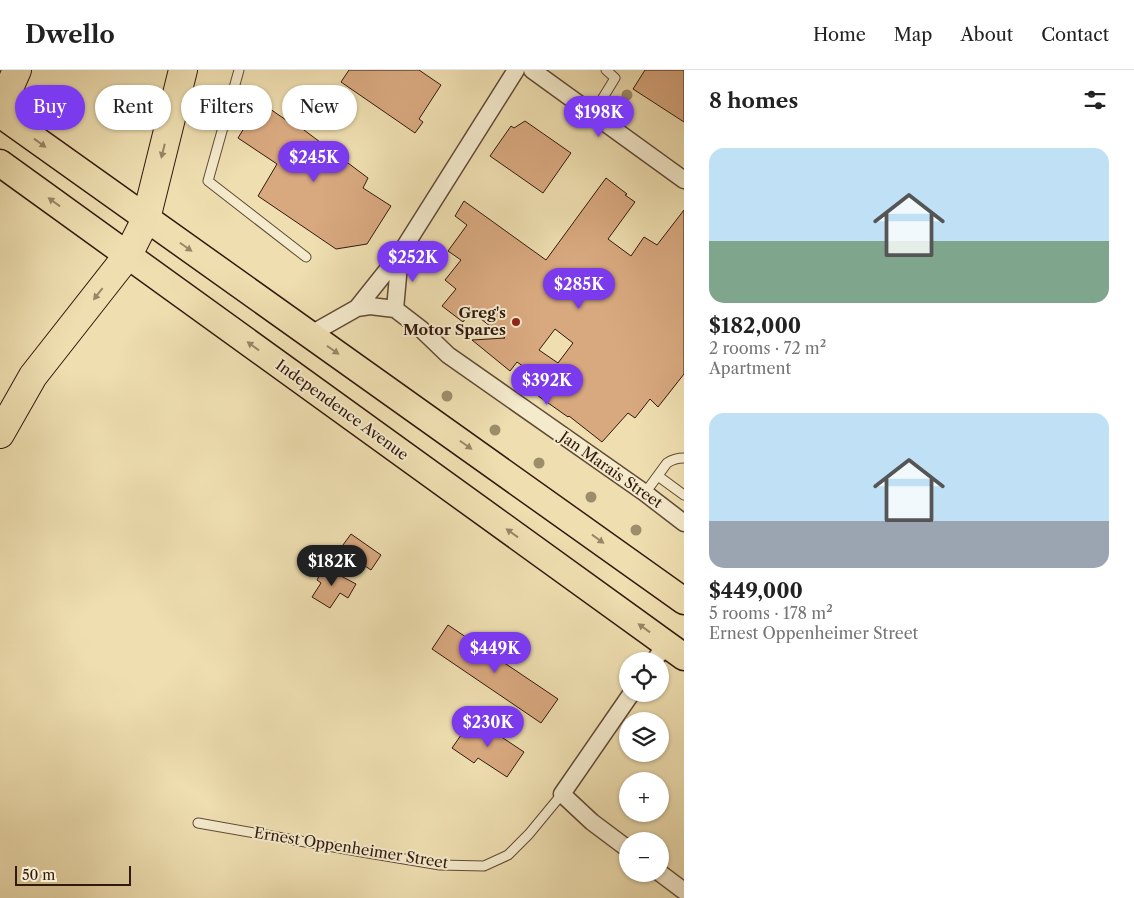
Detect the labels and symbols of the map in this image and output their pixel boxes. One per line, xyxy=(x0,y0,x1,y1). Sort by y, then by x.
pin: $198K xyxy=(564,96,634,138)
one-way arrow xyxy=(33,137,46,148)
pin: $245K xyxy=(279,140,349,183)
one-way arrow xyxy=(159,144,167,159)
one-way arrow xyxy=(47,197,61,207)
pin: $252K xyxy=(378,240,448,283)
one-way arrow xyxy=(179,242,193,252)
pin: $285K xyxy=(544,268,614,310)
one-way arrow xyxy=(93,287,104,300)
place label: Greg's Motor Spares xyxy=(403,303,506,339)
marker: Greg's Motor Spares xyxy=(510,316,522,328)
one-way arrow xyxy=(246,341,260,351)
one-way arrow xyxy=(326,345,339,356)
street label: Independence Avenue xyxy=(272,355,412,464)
pin: $392K xyxy=(512,364,582,406)
street label: Jan Marais Street xyxy=(555,426,667,513)
one-way arrow xyxy=(459,440,473,450)
one-way arrow xyxy=(506,528,519,538)
one-way arrow xyxy=(591,534,605,544)
pin: $182K xyxy=(297,544,367,587)
one-way arrow xyxy=(637,623,651,633)
pin: $449K xyxy=(460,632,530,674)
pin: $230K xyxy=(453,706,523,748)
street label: Ernest Oppenheimer Street xyxy=(253,823,450,872)
scale bar xyxy=(15,863,131,886)

